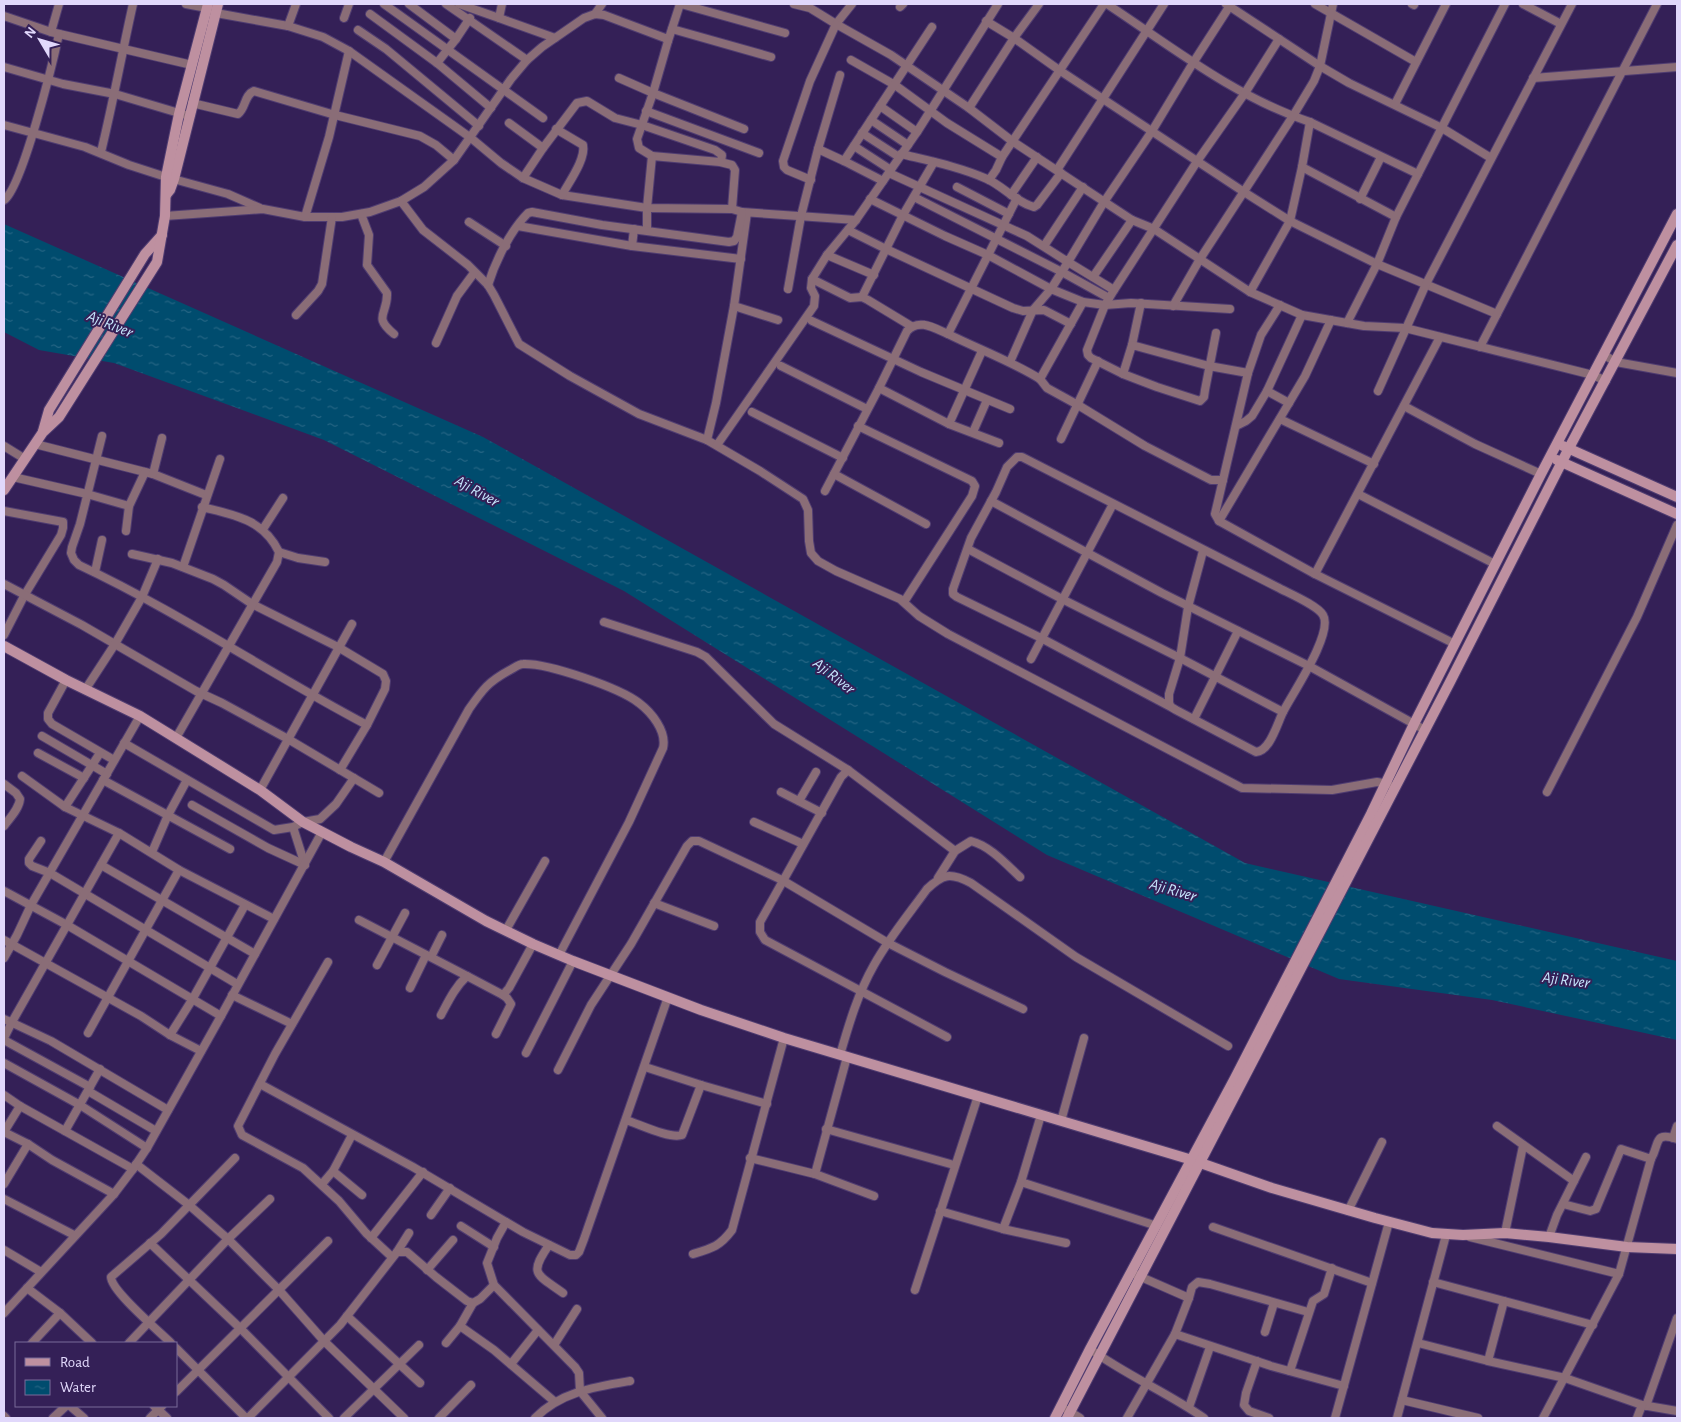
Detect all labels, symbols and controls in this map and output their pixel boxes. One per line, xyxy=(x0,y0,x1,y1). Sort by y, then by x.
north arrow xyxy=(15,15,65,65)
text: N xyxy=(22,24,39,41)
water label: Aji River xyxy=(84,307,136,342)
water label: Aji River xyxy=(451,472,502,511)
water label: Aji River xyxy=(809,654,858,698)
water label: Aji River xyxy=(1147,875,1199,905)
water label: Aji River xyxy=(1540,969,1591,992)
legend xyxy=(15,1342,178,1407)
text: Road xyxy=(60,1355,90,1370)
text: Water xyxy=(60,1380,96,1395)

